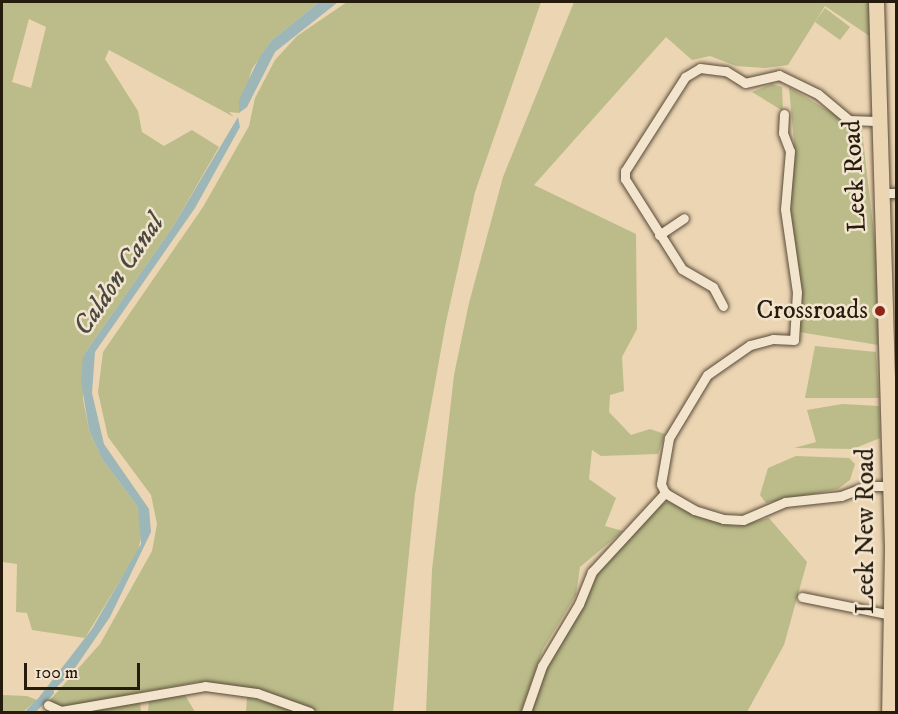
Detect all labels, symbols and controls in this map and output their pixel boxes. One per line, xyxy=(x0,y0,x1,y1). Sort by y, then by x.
street label: Leek Road xyxy=(836,119,874,233)
water label: Caldon Canal xyxy=(67,208,171,342)
place label: Crossroads xyxy=(756,295,868,327)
marker: Crossroads xyxy=(873,304,887,318)
street label: Leek New Road xyxy=(850,448,882,614)
scale bar xyxy=(27,651,142,689)
text: 100 m xyxy=(35,662,78,684)

